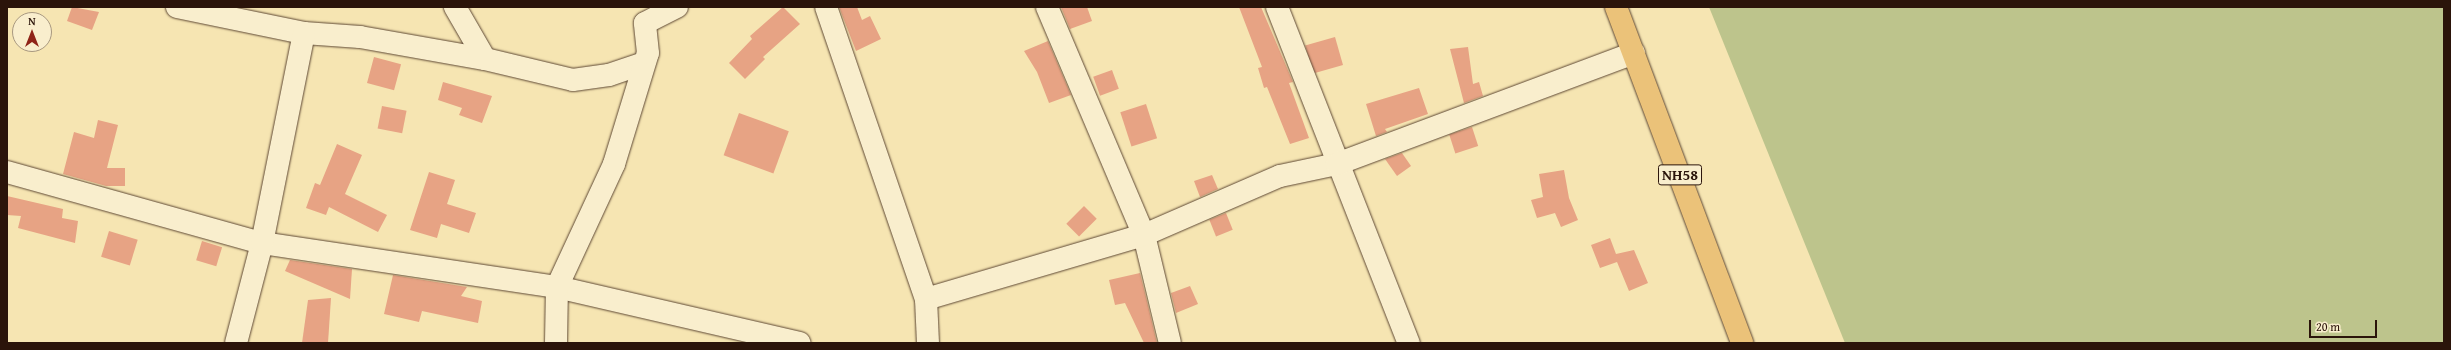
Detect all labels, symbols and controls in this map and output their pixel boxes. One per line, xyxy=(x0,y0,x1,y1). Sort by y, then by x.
north arrow xyxy=(12,12,52,52)
text: N xyxy=(28,13,36,29)
road number: NH58 xyxy=(1658,162,1702,188)
scale bar xyxy=(2311,312,2379,338)
text: 20 m xyxy=(2316,318,2340,335)

